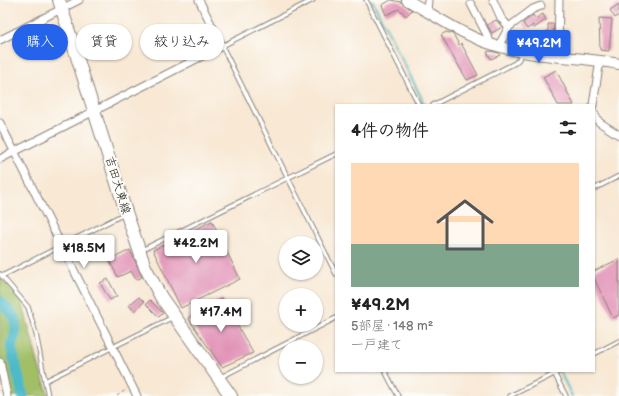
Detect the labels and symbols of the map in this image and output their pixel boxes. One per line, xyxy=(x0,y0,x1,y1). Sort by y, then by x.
pin: ¥49.2M xyxy=(506,30,572,64)
street label: 吉田大東線 xyxy=(102,154,133,216)
pin: ¥42.2M xyxy=(163,230,229,264)
pin: ¥18.5M xyxy=(51,235,117,269)
pin: ¥17.4M xyxy=(188,299,254,333)

